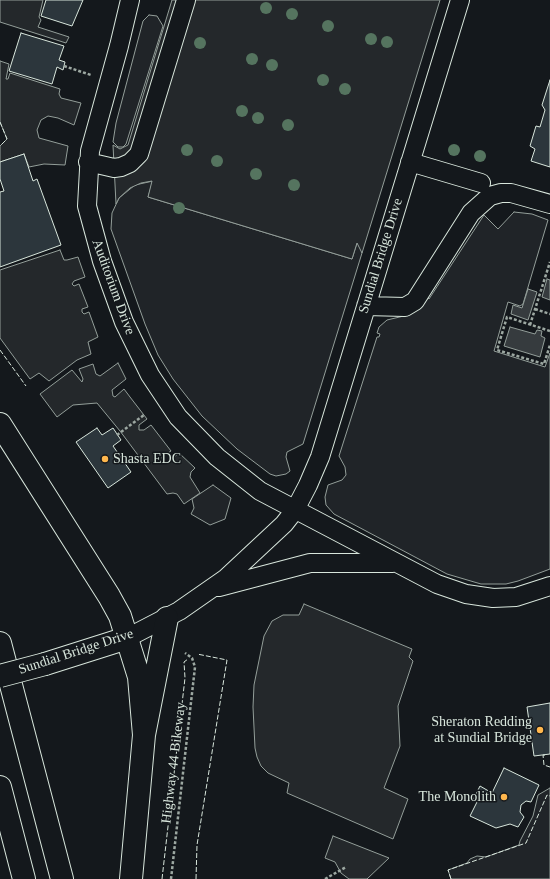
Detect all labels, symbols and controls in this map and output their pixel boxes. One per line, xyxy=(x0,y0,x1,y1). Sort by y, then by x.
street label: Sundial Bridge Drive xyxy=(355,196,407,316)
street label: Auditorium Drive xyxy=(88,237,138,337)
place label: Shasta EDC xyxy=(113,451,181,467)
marker: Shasta EDC xyxy=(100,454,110,464)
street label: Sundial Bridge Drive xyxy=(16,626,136,678)
street label: Highway 44 Bikeway xyxy=(158,701,190,825)
place label: Sheraton Redding at Sundial Bridge xyxy=(431,714,532,746)
marker: Sheraton Redding at Sundial Bridge xyxy=(535,725,545,735)
place label: The Monolith xyxy=(419,789,496,805)
marker: The Monolith xyxy=(499,792,509,802)

